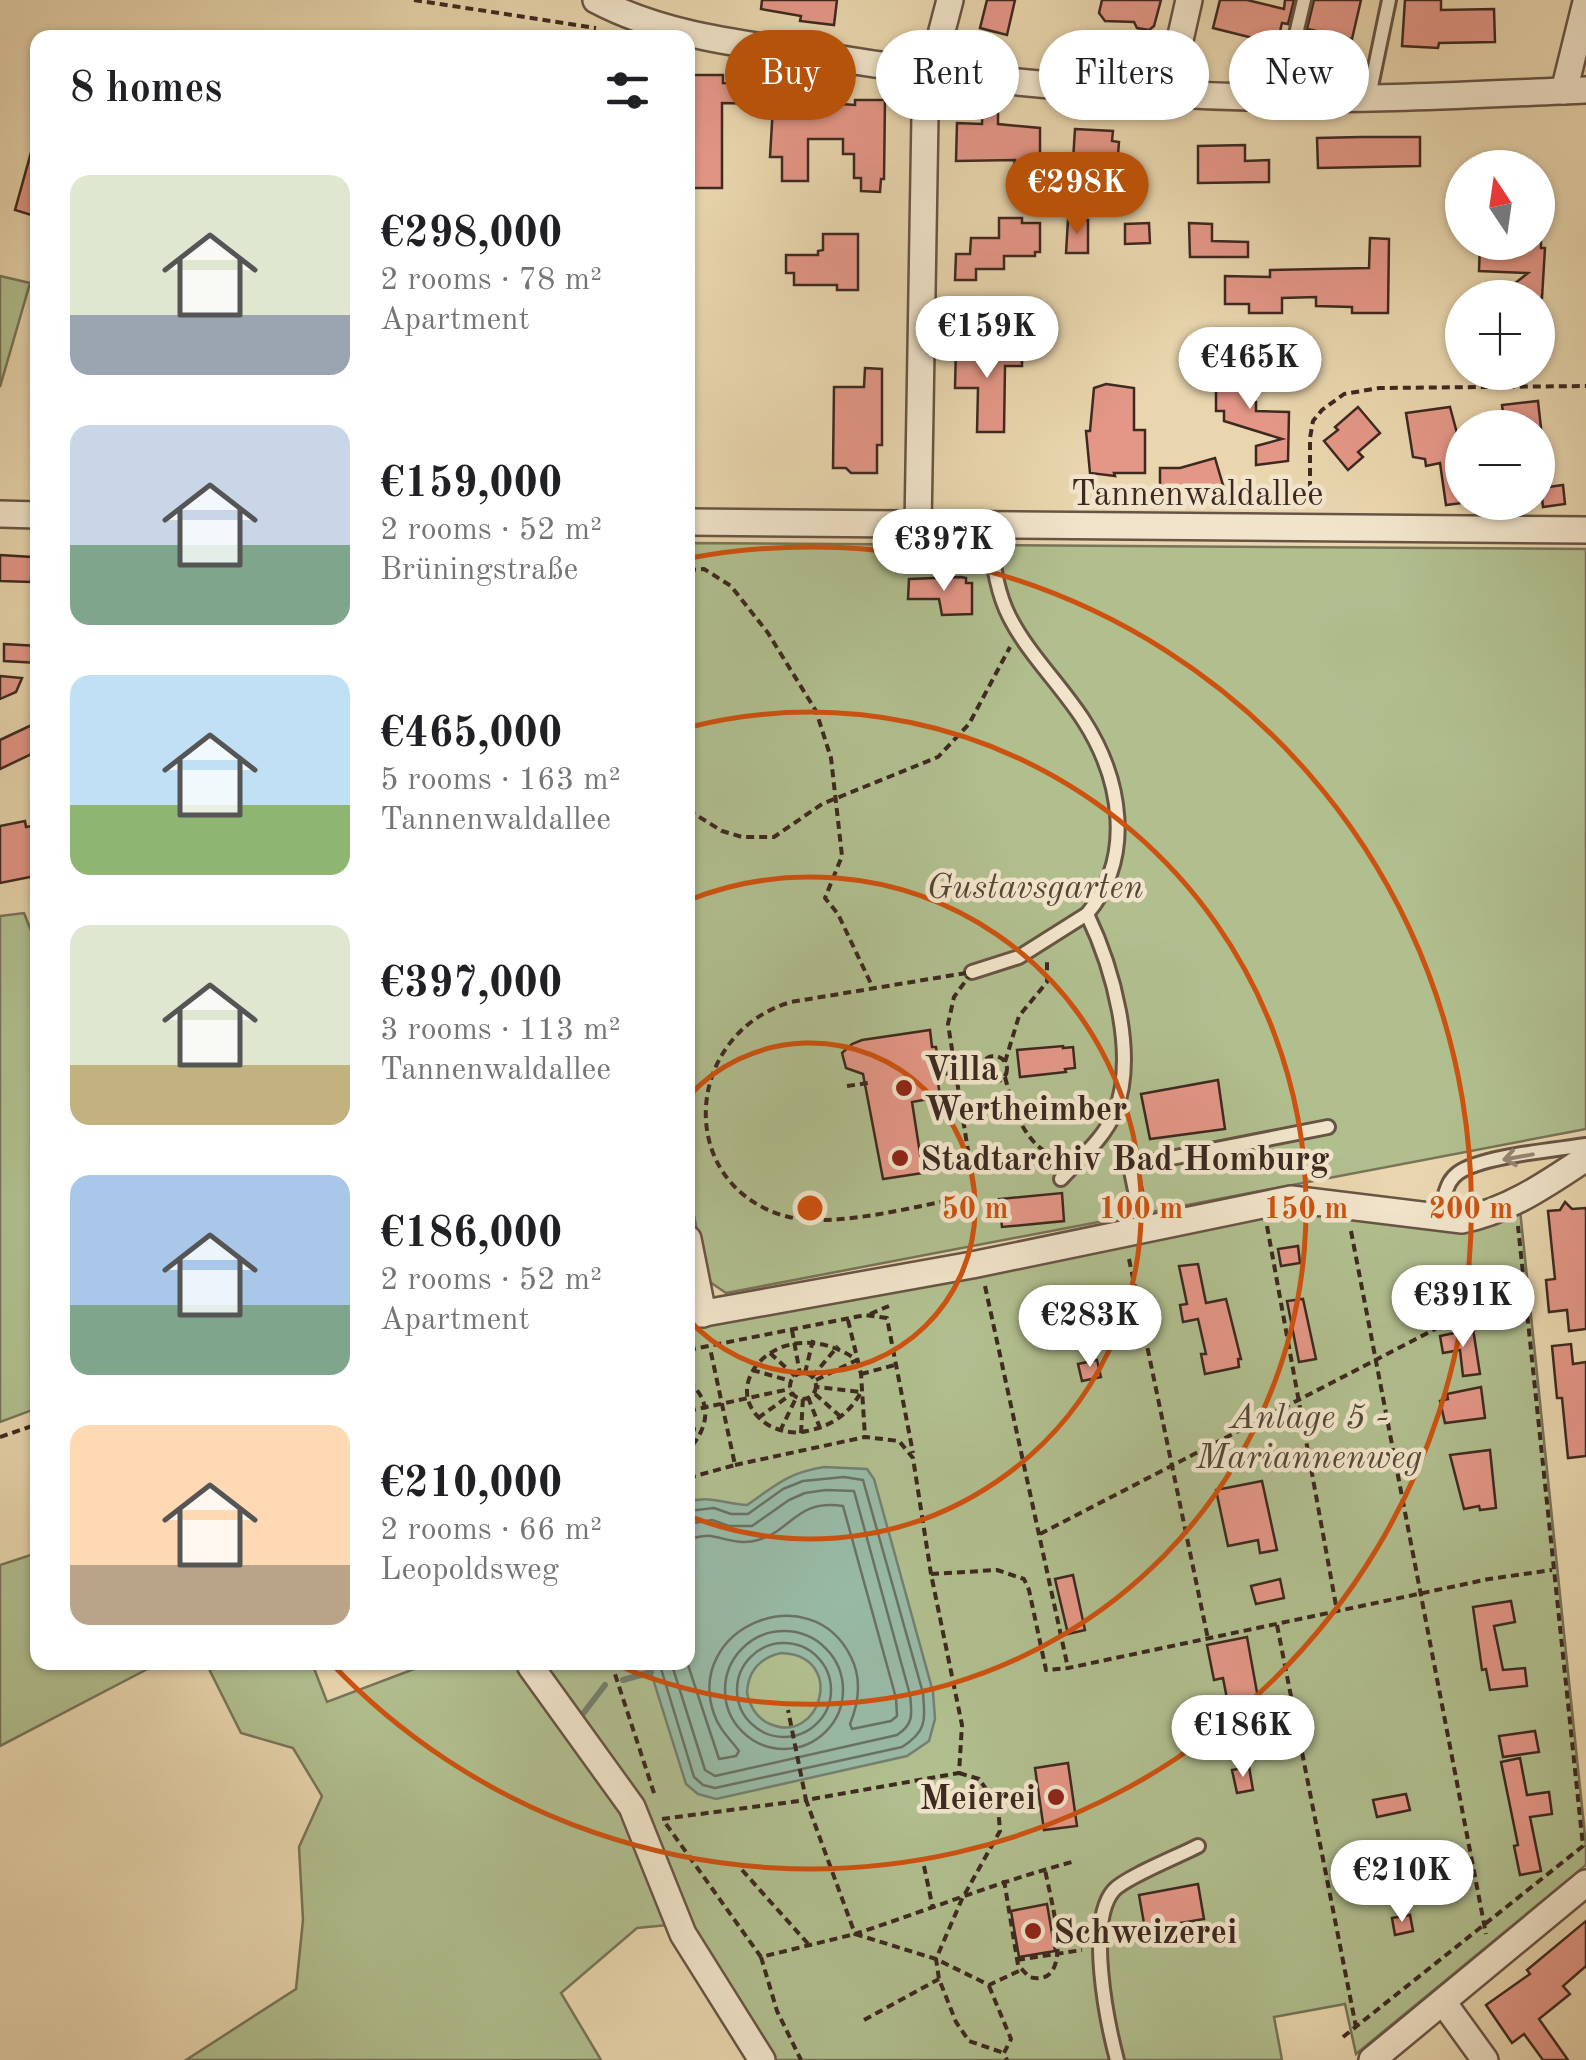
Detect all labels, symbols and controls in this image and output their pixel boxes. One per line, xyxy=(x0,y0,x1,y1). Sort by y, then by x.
chip: Buy xyxy=(725,30,856,120)
chip: Rent xyxy=(876,30,1019,120)
chip: Filters xyxy=(1039,30,1209,120)
chip: New xyxy=(1229,30,1369,120)
icon: filters xyxy=(600,63,655,118)
text: 8 homes xyxy=(70,69,222,111)
north arrow xyxy=(1445,150,1555,260)
map controls xyxy=(1445,150,1555,520)
pin: €298K xyxy=(1007,152,1147,237)
text: €298K xyxy=(1028,168,1126,200)
text: €298,000 xyxy=(380,214,562,256)
icon: home xyxy=(150,215,270,335)
text: 2 rooms · 78 m² xyxy=(380,265,602,297)
button: + xyxy=(1445,280,1555,390)
pin: €159K xyxy=(917,296,1057,381)
text: Apartment xyxy=(380,305,530,337)
text: €159K xyxy=(938,312,1036,344)
pin: €465K xyxy=(1180,327,1320,412)
text: €465K xyxy=(1201,343,1299,375)
button: − xyxy=(1445,410,1555,520)
text: €159,000 xyxy=(380,464,562,506)
icon: home xyxy=(150,465,270,585)
street label: Tannenwaldallee xyxy=(1071,478,1323,513)
pin: €397K xyxy=(874,509,1014,594)
text: 2 rooms · 52 m² xyxy=(380,515,602,547)
text: €397K xyxy=(895,525,993,557)
text: Brüningstraße xyxy=(380,555,578,587)
text: €465,000 xyxy=(380,714,562,756)
icon: home xyxy=(150,715,270,835)
text: 5 rooms · 163 m² xyxy=(380,765,621,797)
text: Tannenwaldallee xyxy=(380,805,611,837)
park label: Gustavsgarten xyxy=(926,871,1144,906)
text: €397,000 xyxy=(380,964,562,1006)
icon: home xyxy=(150,965,270,1085)
text: 3 rooms · 113 m² xyxy=(380,1015,621,1047)
place label: Villa Wertheimber xyxy=(924,1053,1127,1128)
text: Tannenwaldallee xyxy=(380,1055,611,1087)
marker: Villa Wertheimber xyxy=(893,1077,915,1099)
place label: Stadtarchiv Bad Homburg xyxy=(920,1143,1330,1178)
marker: Stadtarchiv Bad Homburg xyxy=(889,1147,911,1169)
one-way arrow xyxy=(1502,1148,1535,1167)
centre of rings xyxy=(792,1190,828,1226)
text: 50 m xyxy=(941,1195,1009,1225)
text: 100 m xyxy=(1099,1195,1183,1225)
text: 150 m xyxy=(1264,1195,1348,1225)
text: 200 m xyxy=(1429,1195,1513,1225)
text: €186,000 xyxy=(380,1214,562,1256)
icon: home xyxy=(150,1215,270,1335)
text: 2 rooms · 52 m² xyxy=(380,1265,602,1297)
pin: €391K xyxy=(1393,1265,1533,1350)
text: €391K xyxy=(1414,1281,1512,1313)
pin: €283K xyxy=(1020,1285,1160,1370)
text: €283K xyxy=(1041,1301,1139,1333)
text: Apartment xyxy=(380,1305,530,1337)
park label: Anlage 5 - Mariannenweg xyxy=(1195,1401,1422,1476)
text: €210,000 xyxy=(380,1464,562,1506)
icon: home xyxy=(150,1465,270,1585)
text: 2 rooms · 66 m² xyxy=(380,1515,602,1547)
text: Leopoldsweg xyxy=(380,1555,559,1587)
pin: €186K xyxy=(1173,1695,1313,1780)
text: €186K xyxy=(1194,1711,1292,1743)
place label: Meierei xyxy=(919,1782,1036,1817)
marker: Meierei xyxy=(1045,1786,1067,1808)
pin: €210K xyxy=(1332,1840,1472,1925)
text: €210K xyxy=(1353,1856,1451,1888)
place label: Schweizerei xyxy=(1053,1916,1237,1951)
marker: Schweizerei xyxy=(1022,1920,1044,1942)

